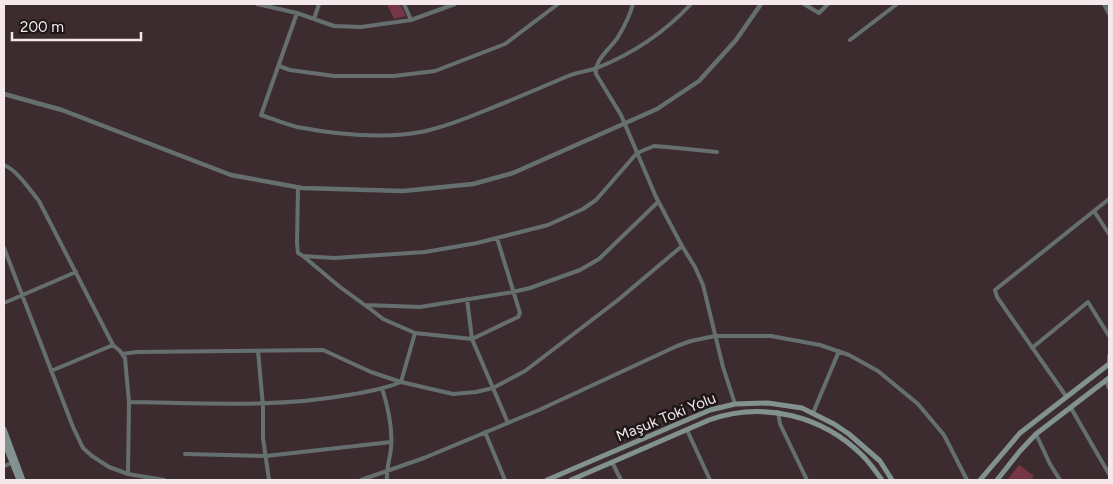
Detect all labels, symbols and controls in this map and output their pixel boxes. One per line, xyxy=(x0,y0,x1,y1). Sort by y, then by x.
scale bar xyxy=(12,10,141,42)
text: 200 m xyxy=(20,18,64,36)
street label: Maşuk Toki Yolu xyxy=(614,389,718,445)

